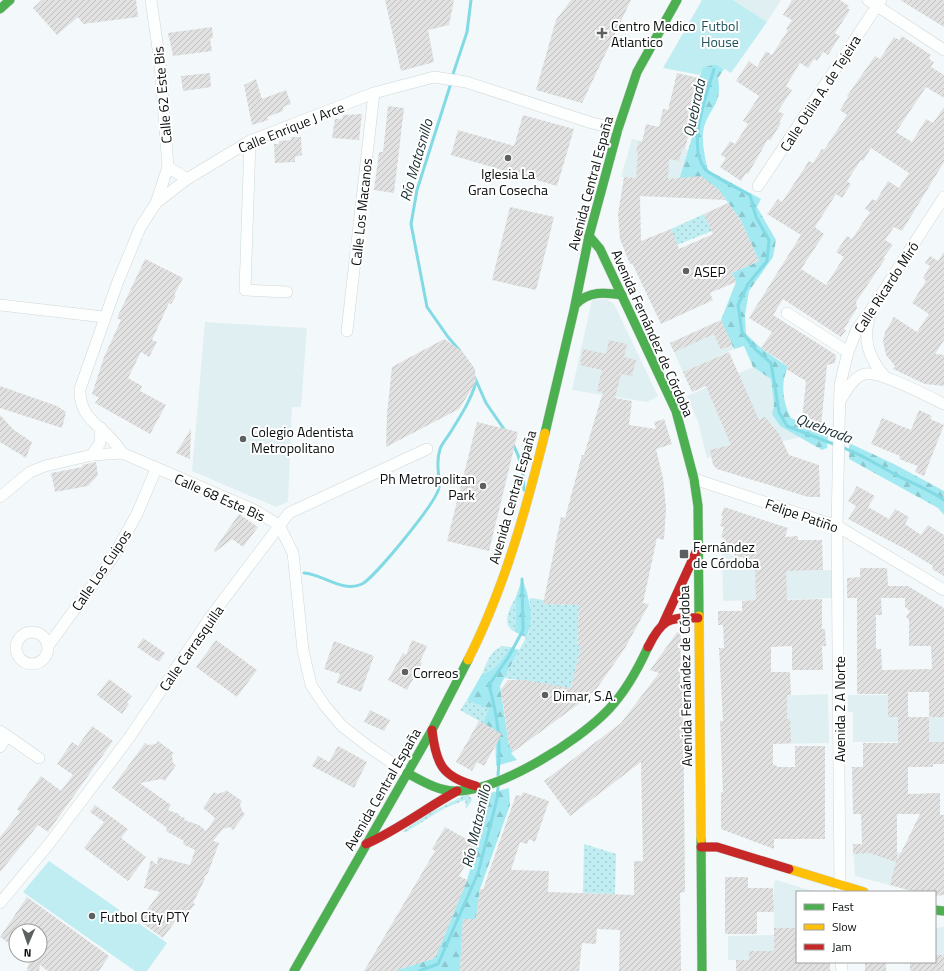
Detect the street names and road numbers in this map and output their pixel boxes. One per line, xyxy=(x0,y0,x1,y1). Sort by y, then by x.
street label: Calle Otilia A. de Tejeira xyxy=(774,31,866,155)
street label: Calle 62 Este Bis xyxy=(147,46,177,144)
street label: Calle Enrique J Arce xyxy=(235,96,347,158)
street label: Avenida Central España xyxy=(562,114,618,252)
street label: Calle Los Macanos xyxy=(345,157,377,267)
street label: Calle Ricardo Miró xyxy=(848,237,924,337)
street label: Avenida Fernández de Córdoba xyxy=(607,246,699,420)
street label: Avenida Central España xyxy=(483,428,541,566)
street label: Calle 68 Este Bis xyxy=(171,468,269,526)
street label: Felipe Patiño xyxy=(763,493,841,537)
street label: Calle Los Cuipos xyxy=(66,525,136,615)
street label: Avenida Fernández de Córdoba xyxy=(673,585,697,767)
street label: Calle Carrasquilla xyxy=(154,601,228,695)
street label: Avenida 2 A Norte xyxy=(829,656,850,762)
street label: Avenida Central España xyxy=(338,724,426,854)

